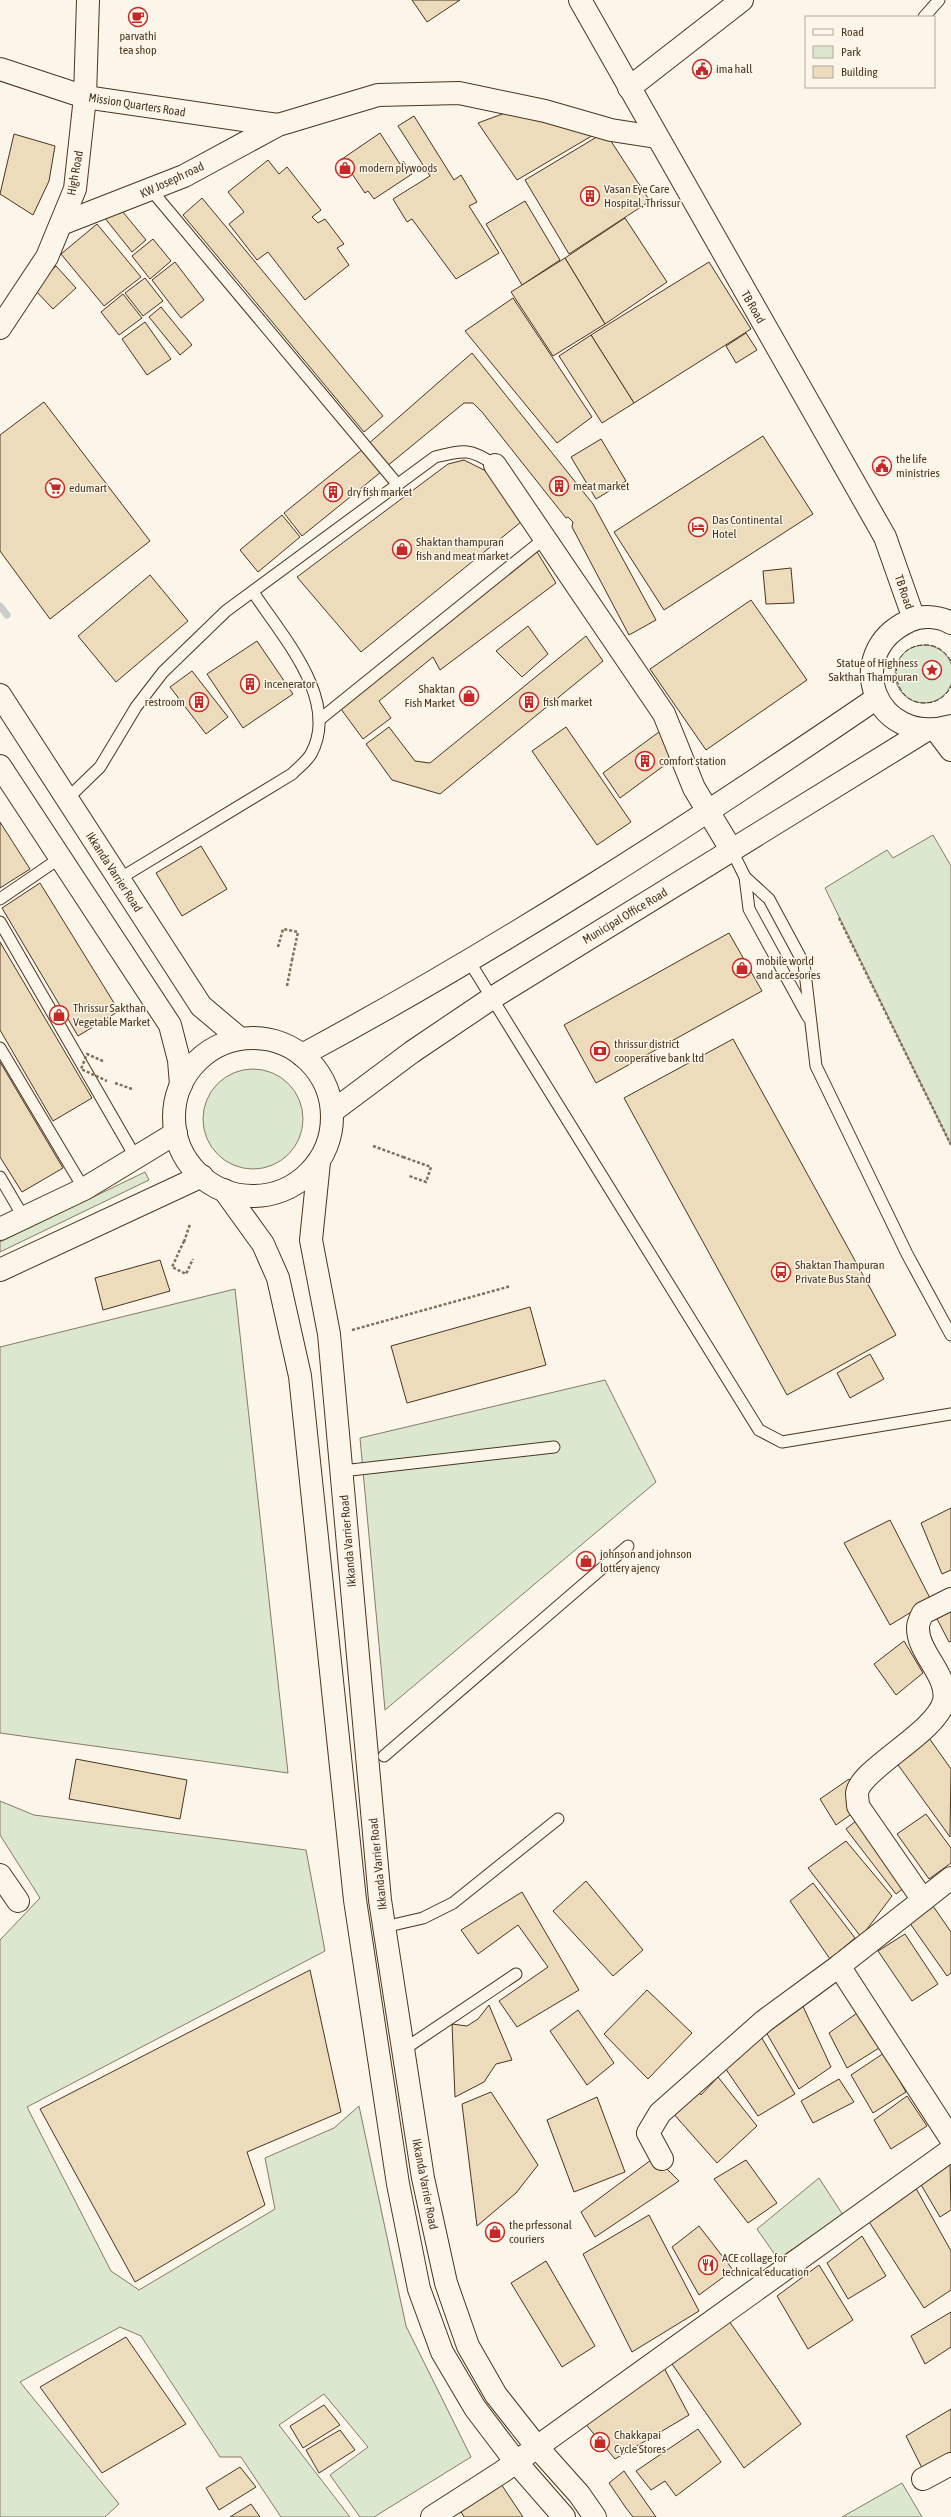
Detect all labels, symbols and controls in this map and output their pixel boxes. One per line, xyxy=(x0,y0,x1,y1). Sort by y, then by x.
cafe icon: parvathi tea shop xyxy=(127,6,149,28)
legend xyxy=(805,16,935,88)
text: Road xyxy=(841,25,864,39)
place label: parvathi tea shop xyxy=(119,29,157,57)
text: Park xyxy=(841,45,862,59)
public building icon: ima hall xyxy=(691,58,713,80)
place label: ima hall xyxy=(716,62,753,76)
text: Building xyxy=(841,65,879,79)
street label: Mission Quarters Road xyxy=(87,90,187,120)
street label: High Road xyxy=(64,149,86,197)
shop icon: modern plywoods xyxy=(334,157,356,179)
street label: KW Joseph road xyxy=(138,159,206,201)
place label: modern plywoods xyxy=(359,161,437,175)
place label: Vasan Eye Care Hospital, Thrissur xyxy=(604,182,681,210)
building icon: Vasan Eye Care Hospital, Thrissur xyxy=(579,185,601,207)
street label: TB Road xyxy=(738,288,768,326)
place label: the life ministries xyxy=(896,452,940,480)
public building icon: the life ministries xyxy=(871,455,893,477)
building icon: meat market xyxy=(548,475,570,497)
supermarket icon: edumart xyxy=(44,477,66,499)
place label: meat market xyxy=(573,479,630,493)
place label: edumart xyxy=(69,481,108,495)
building icon: dry fish market xyxy=(322,481,344,503)
place label: dry fish market xyxy=(347,485,413,499)
place label: Das Continental Hotel xyxy=(712,513,783,541)
hotel icon: Das Continental Hotel xyxy=(687,516,709,538)
place label: Shaktan thampuran fish and meat market xyxy=(416,535,510,563)
shop icon: Shaktan thampuran fish and meat market xyxy=(391,538,413,560)
street label: TB Road xyxy=(892,573,916,611)
place label: Statue of Highness Sakthan Thampuran xyxy=(829,656,918,684)
place icon: Statue of Highness Sakthan Thampuran xyxy=(921,659,943,681)
building icon: incenerator xyxy=(239,673,261,695)
place label: incenerator xyxy=(264,677,316,691)
place label: Shaktan Fish Market xyxy=(405,682,456,710)
shop icon: Shaktan Fish Market xyxy=(458,685,480,707)
building icon: restroom xyxy=(188,691,210,713)
building icon: fish market xyxy=(518,691,540,713)
place label: restroom xyxy=(145,695,185,709)
place label: fish market xyxy=(543,695,593,709)
building icon: comfort station xyxy=(634,750,656,772)
place label: comfort station xyxy=(659,754,726,768)
street label: Ikkanda Varrier Road xyxy=(83,829,145,915)
street label: Municipal Office Road xyxy=(580,885,670,947)
place label: mobile world and accesories xyxy=(756,954,821,982)
shop icon: mobile world and accesories xyxy=(731,957,753,979)
place label: Thrissur Sakthan Vegetable Market xyxy=(73,1001,151,1029)
shop icon: Thrissur Sakthan Vegetable Market xyxy=(48,1004,70,1026)
place label: thrissur district cooperative bank ltd xyxy=(614,1037,704,1065)
bank icon: thrissur district cooperative bank ltd xyxy=(589,1040,611,1062)
place label: Shaktan Thampuran Private Bus Stand xyxy=(795,1258,884,1286)
bus stop icon: Shaktan Thampuran Private Bus Stand xyxy=(770,1261,792,1283)
street label: Ikkanda Varrier Road xyxy=(337,1494,359,1588)
place label: johnson and johnson lottery ajency xyxy=(599,1547,692,1575)
shop icon: johnson and johnson lottery ajency xyxy=(575,1550,597,1572)
street label: Ikkanda Varrier Road xyxy=(366,1817,390,1911)
street label: Ikkanda Varrier Road xyxy=(409,2137,441,2231)
place label: the prfessonal couriers xyxy=(509,2218,573,2246)
shop icon: the prfessonal couriers xyxy=(484,2221,506,2243)
place label: ACE collage for technical education xyxy=(722,2251,809,2279)
restaurant icon: ACE collage for technical education xyxy=(697,2254,719,2276)
place label: Chakkapai Cycle Stores xyxy=(614,2428,666,2456)
shop icon: Chakkapai Cycle Stores xyxy=(589,2431,611,2453)

